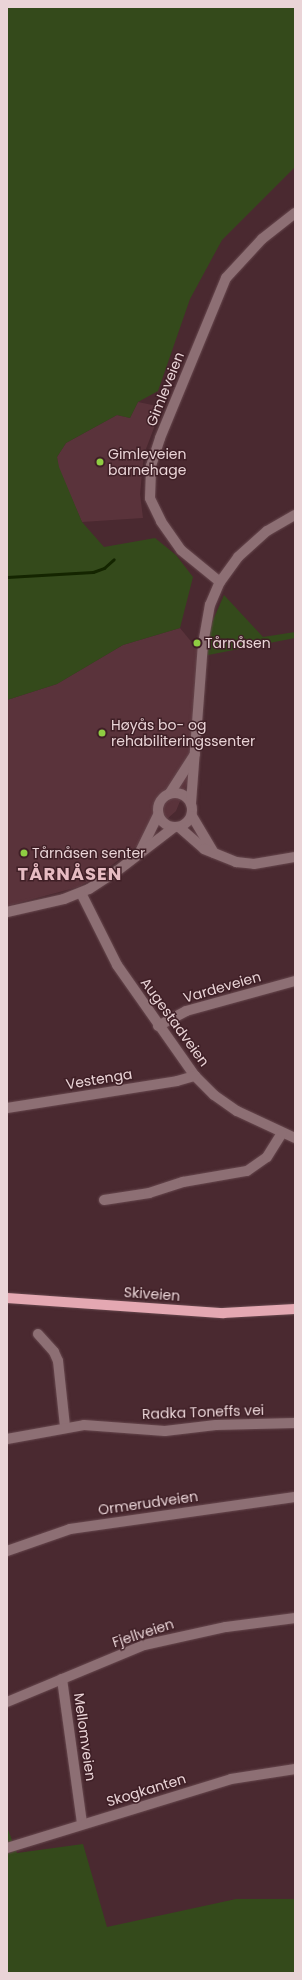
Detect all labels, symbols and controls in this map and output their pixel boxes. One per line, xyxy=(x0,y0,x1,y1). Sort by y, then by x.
street label: Gimleveien xyxy=(143,349,187,429)
place label: Gimleveien barnehage xyxy=(108,446,186,478)
marker: Gimleveien barnehage xyxy=(95,457,105,467)
place label: Tårnåsen xyxy=(205,635,271,651)
marker: Tårnåsen xyxy=(192,638,202,648)
place label: Høyås bo- og rehabiliteringssenter xyxy=(111,717,255,750)
marker: Høyås bo- og rehabiliteringssenter xyxy=(96,727,108,739)
place label: Tårnåsen senter xyxy=(32,845,145,861)
marker: Tårnåsen senter xyxy=(19,848,29,858)
district label: TÅRNÅSEN xyxy=(18,863,122,885)
street label: Vardeveien xyxy=(181,968,263,1006)
street label: Augestadveien xyxy=(137,974,213,1070)
street label: Vestenga xyxy=(65,1065,133,1093)
street label: Skiveien xyxy=(123,1284,181,1304)
street label: Radka Toneffs vei xyxy=(142,1401,264,1423)
street label: Ormerudveien xyxy=(97,1488,199,1518)
street label: Fjellveien xyxy=(110,1615,176,1651)
street label: Mellomveien xyxy=(71,1692,99,1782)
street label: Skogkanten xyxy=(104,1770,188,1810)

